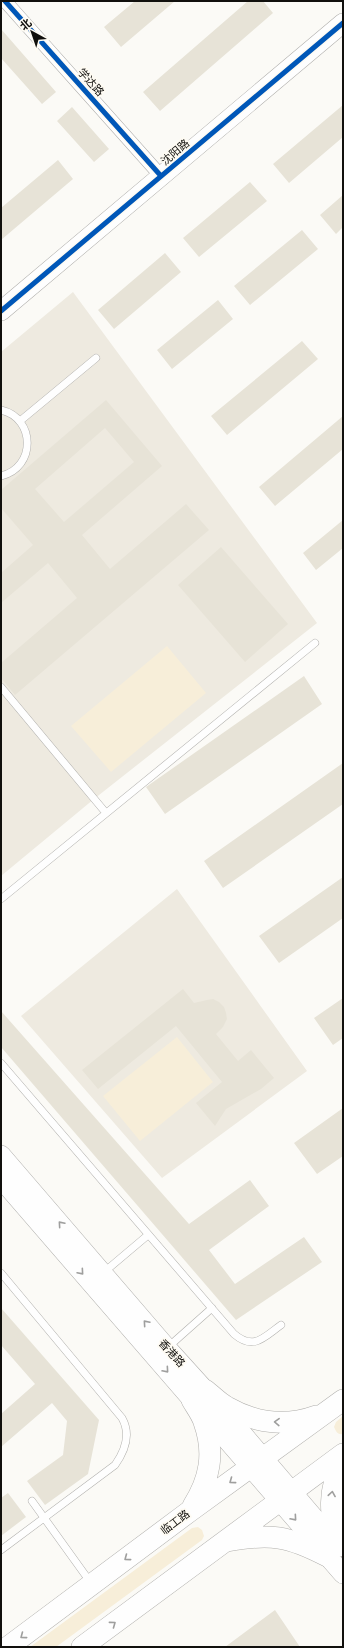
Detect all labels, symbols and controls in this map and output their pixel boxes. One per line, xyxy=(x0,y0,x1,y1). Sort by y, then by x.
north arrow xyxy=(12,12,52,52)
text: 北 xyxy=(17,15,34,33)
street label: 学达路 xyxy=(75,65,107,99)
street label: 沈阳路 xyxy=(158,136,192,168)
one-way arrow xyxy=(58,1222,65,1229)
one-way arrow xyxy=(77,1267,84,1274)
one-way arrow xyxy=(143,1320,150,1328)
street label: 香港路 xyxy=(156,1336,188,1370)
one-way arrow xyxy=(161,1366,168,1373)
one-way arrow xyxy=(274,1418,280,1426)
one-way arrow xyxy=(229,1476,236,1483)
one-way arrow xyxy=(327,1491,336,1497)
street label: 临工路 xyxy=(158,1506,192,1538)
one-way arrow xyxy=(289,1513,297,1521)
one-way arrow xyxy=(125,1553,132,1560)
one-way arrow xyxy=(109,1621,116,1629)
one-way arrow xyxy=(20,1631,27,1639)

